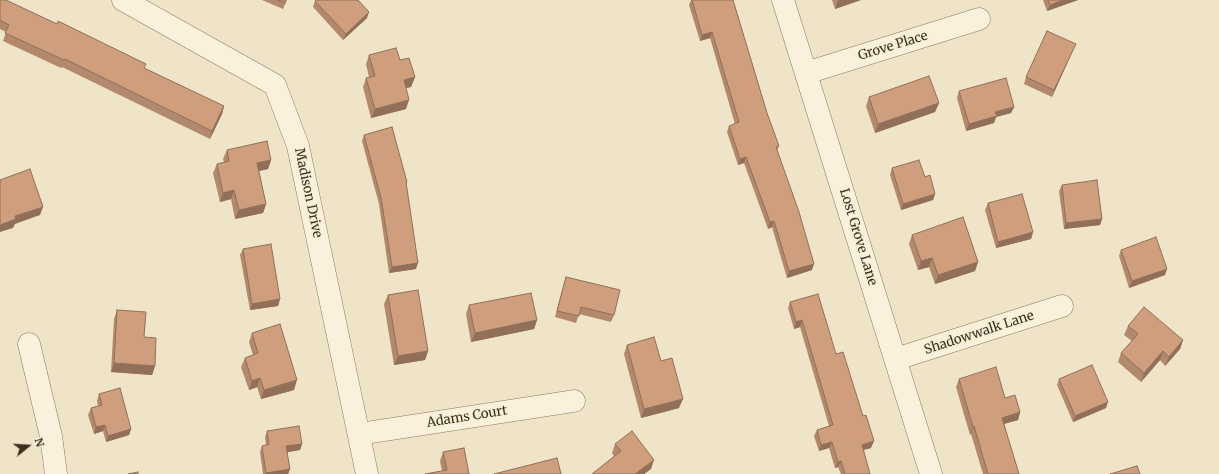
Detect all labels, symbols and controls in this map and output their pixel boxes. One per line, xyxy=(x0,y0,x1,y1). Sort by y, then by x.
street label: Grove Place xyxy=(856,28,930,64)
street label: Madison Drive xyxy=(291,147,325,239)
street label: Lost Grove Lane xyxy=(836,187,880,287)
street label: Shadowwalk Lane xyxy=(922,308,1036,358)
street label: Adams Court xyxy=(426,403,508,431)
north arrow xyxy=(8,426,48,466)
text: N xyxy=(31,436,47,449)

